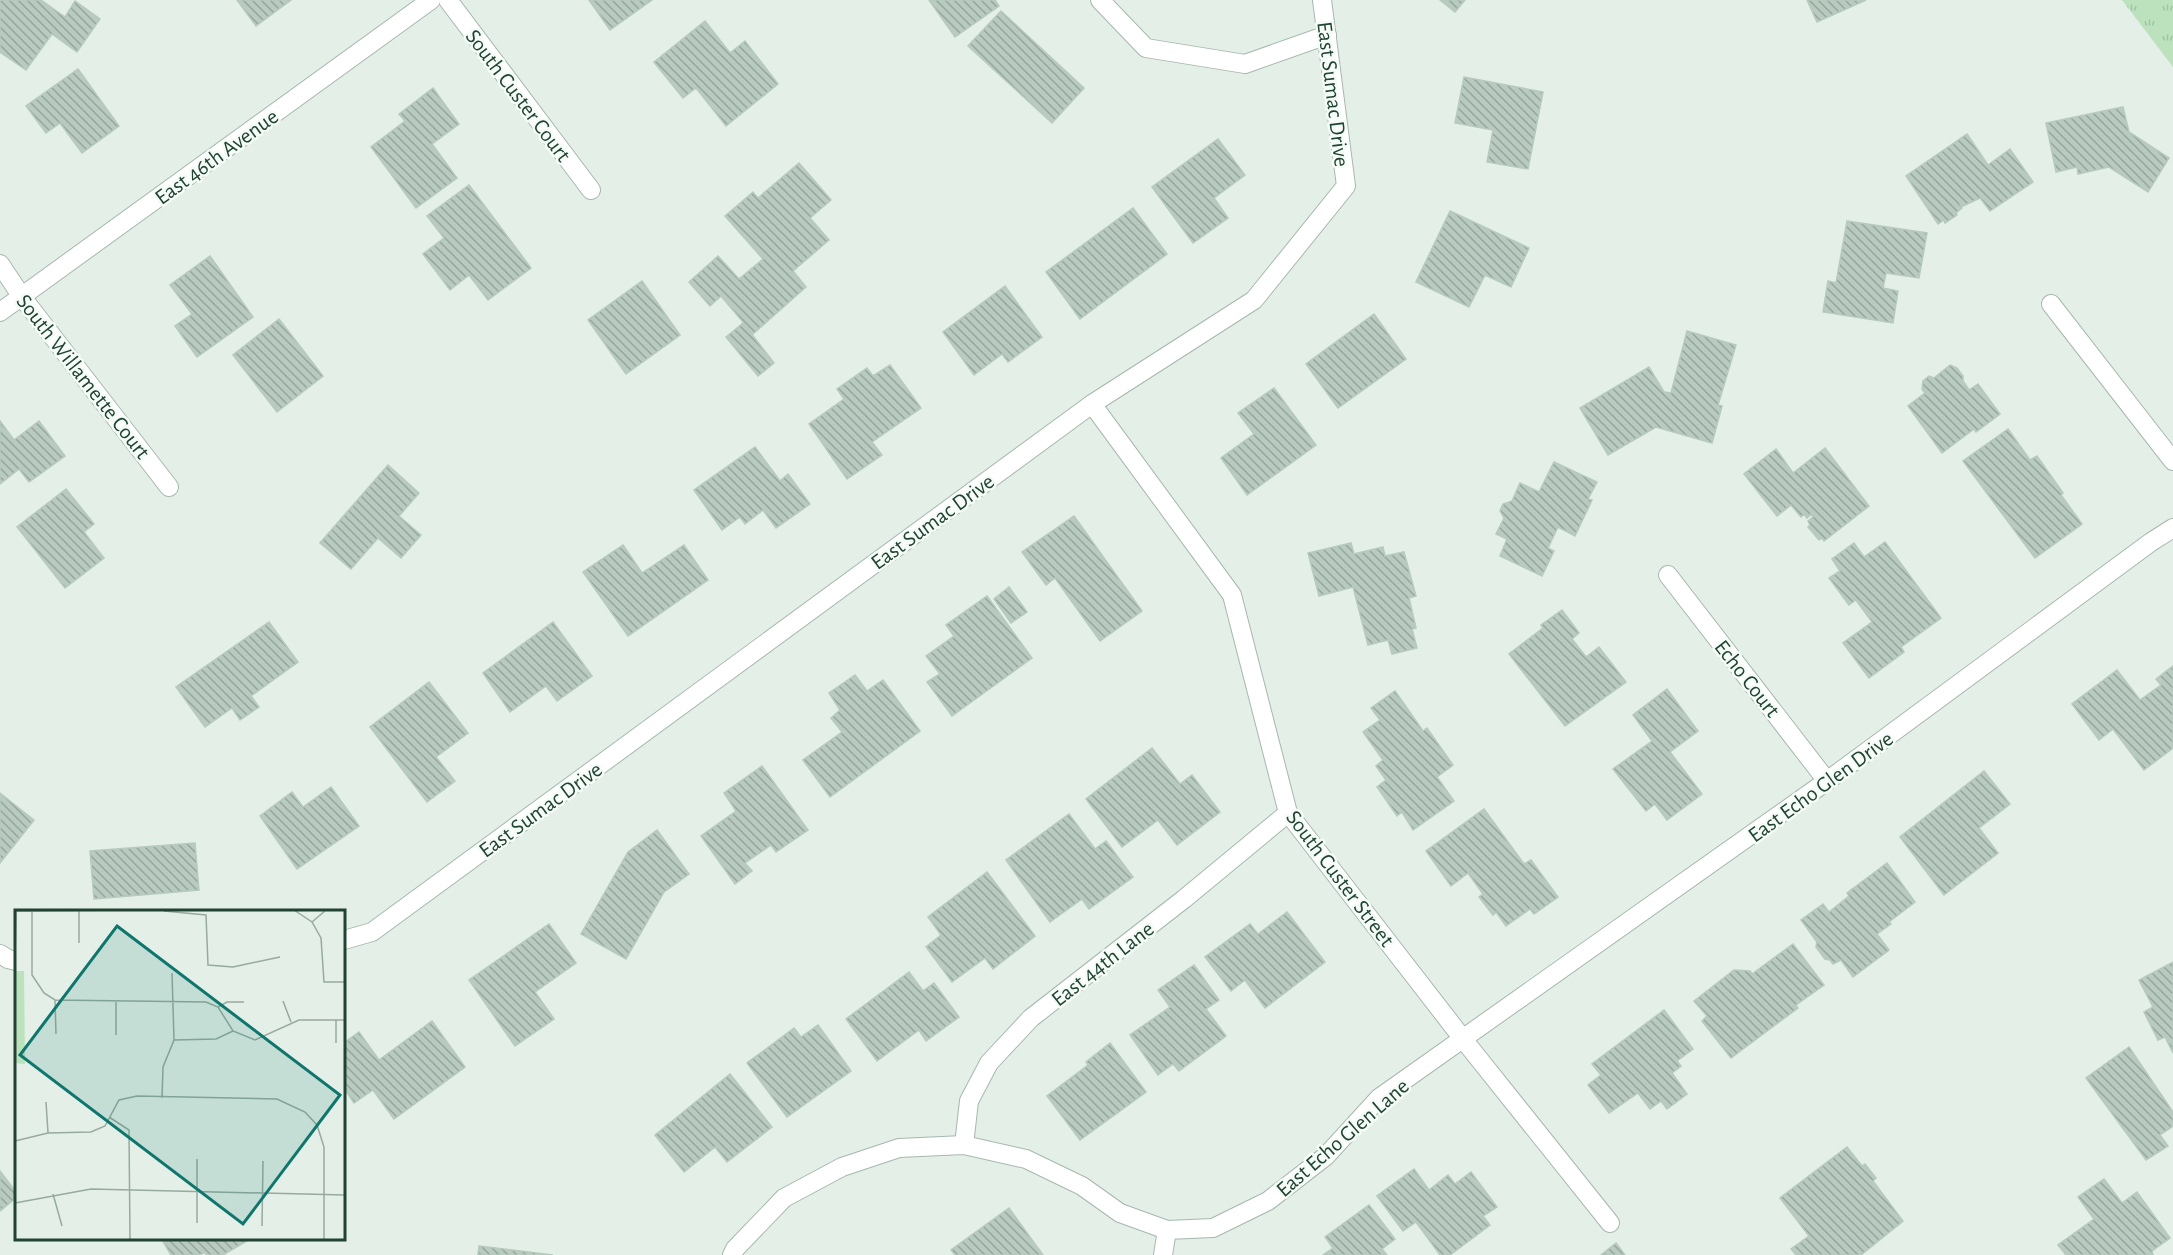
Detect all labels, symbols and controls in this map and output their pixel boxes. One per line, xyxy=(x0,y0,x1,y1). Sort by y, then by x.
street label: East Sumac Drive xyxy=(1313,20,1353,168)
street label: South Custer Court xyxy=(462,25,575,166)
street label: East 46th Avenue xyxy=(151,105,282,209)
street label: South Willamette Court xyxy=(12,290,154,463)
street label: East Sumac Drive xyxy=(867,470,998,574)
street label: Echo Court xyxy=(1710,636,1784,721)
street label: East Echo Glen Drive xyxy=(1744,727,1897,846)
street label: East Sumac Drive xyxy=(475,758,606,862)
street label: South Custer Street xyxy=(1282,807,1398,951)
inset map xyxy=(15,910,345,1240)
street label: East 44th Lane xyxy=(1047,917,1158,1010)
street label: East Echo Glen Lane xyxy=(1272,1074,1413,1201)

